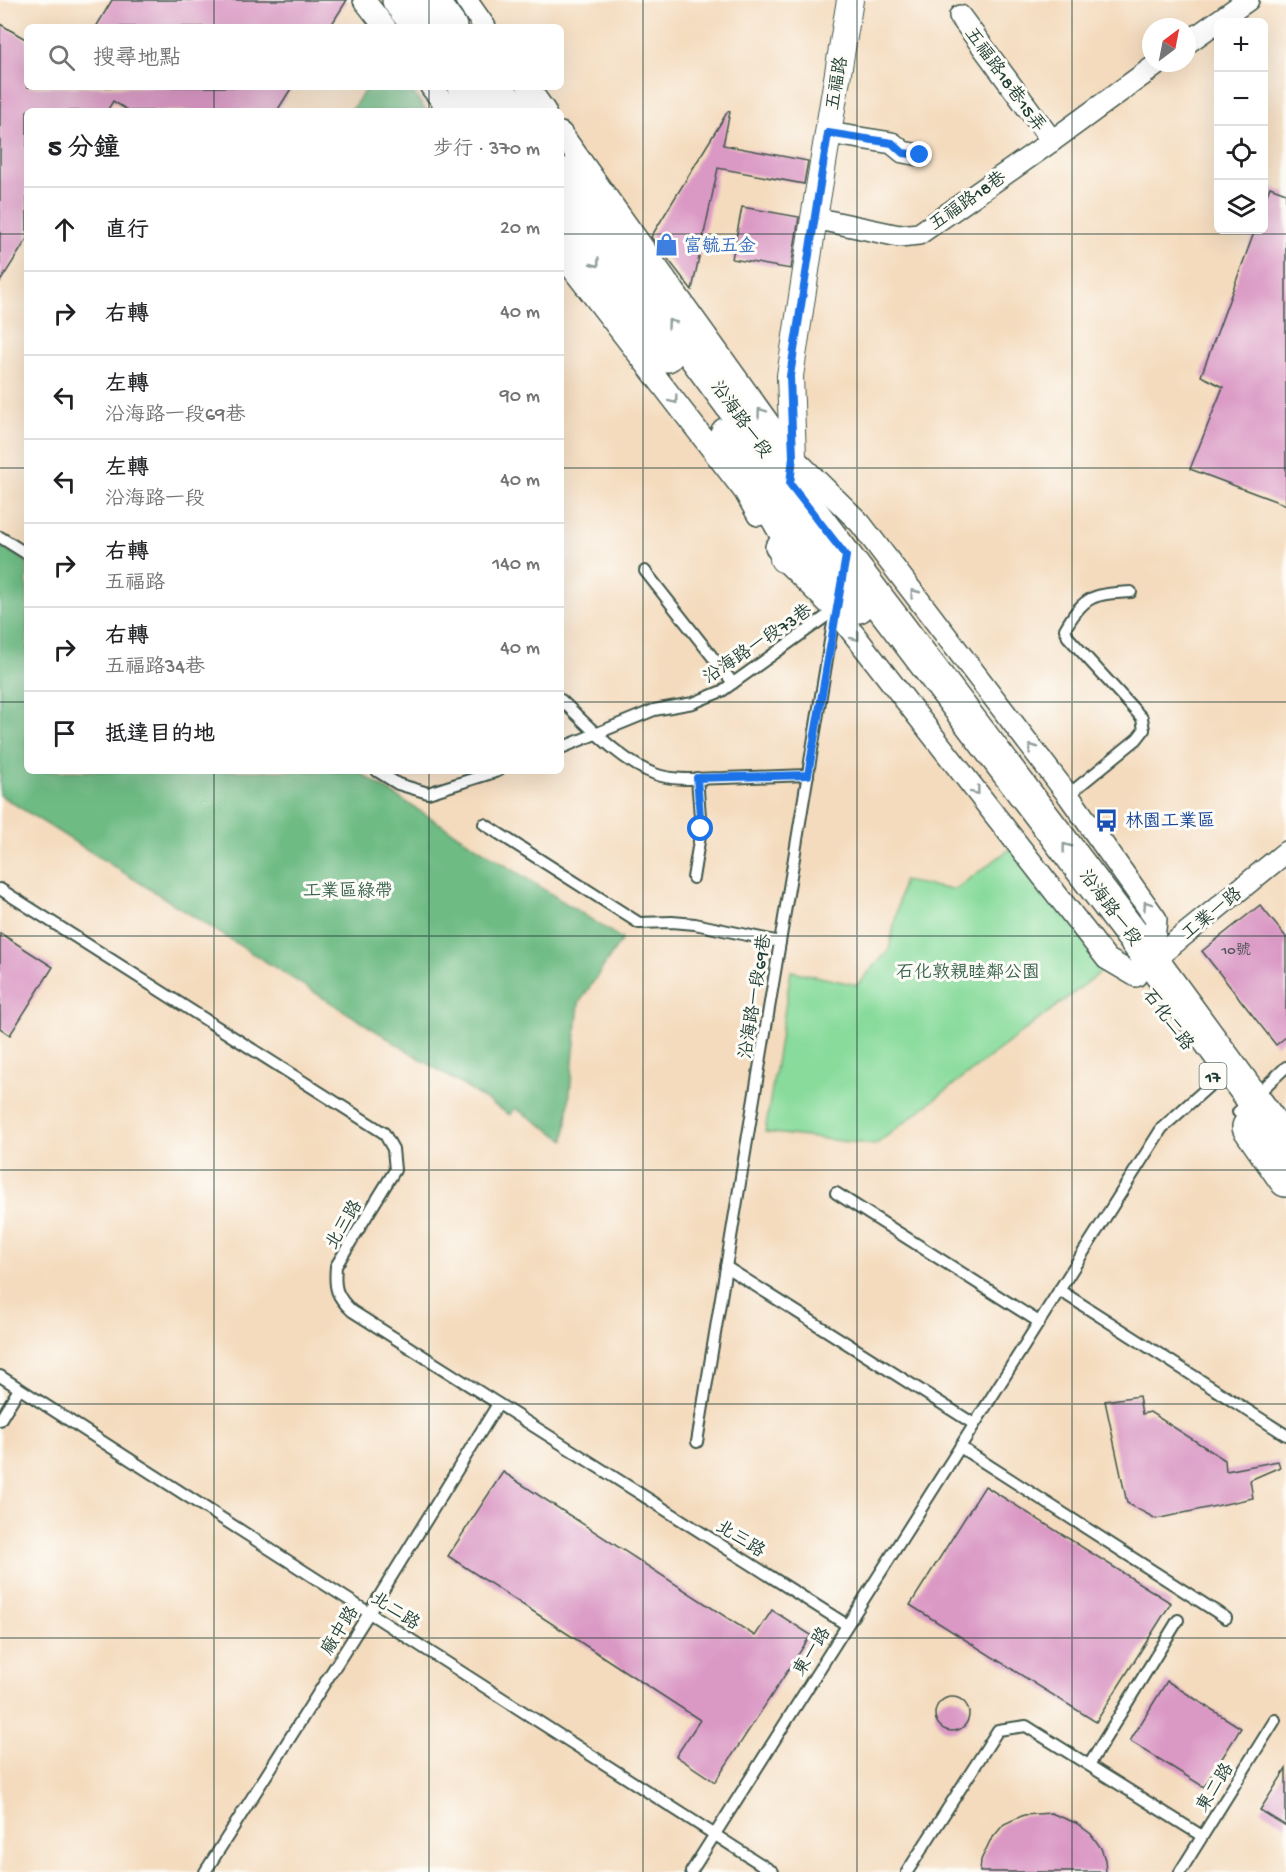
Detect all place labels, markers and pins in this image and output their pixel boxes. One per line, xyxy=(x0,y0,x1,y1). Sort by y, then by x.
shop icon: 富毓五金 xyxy=(653,232,679,258)
place label: 富毓五金 xyxy=(684,236,756,258)
bus stop icon: 林園工業區 xyxy=(1094,807,1120,833)
place label: 林園工業區 xyxy=(1125,811,1215,833)

